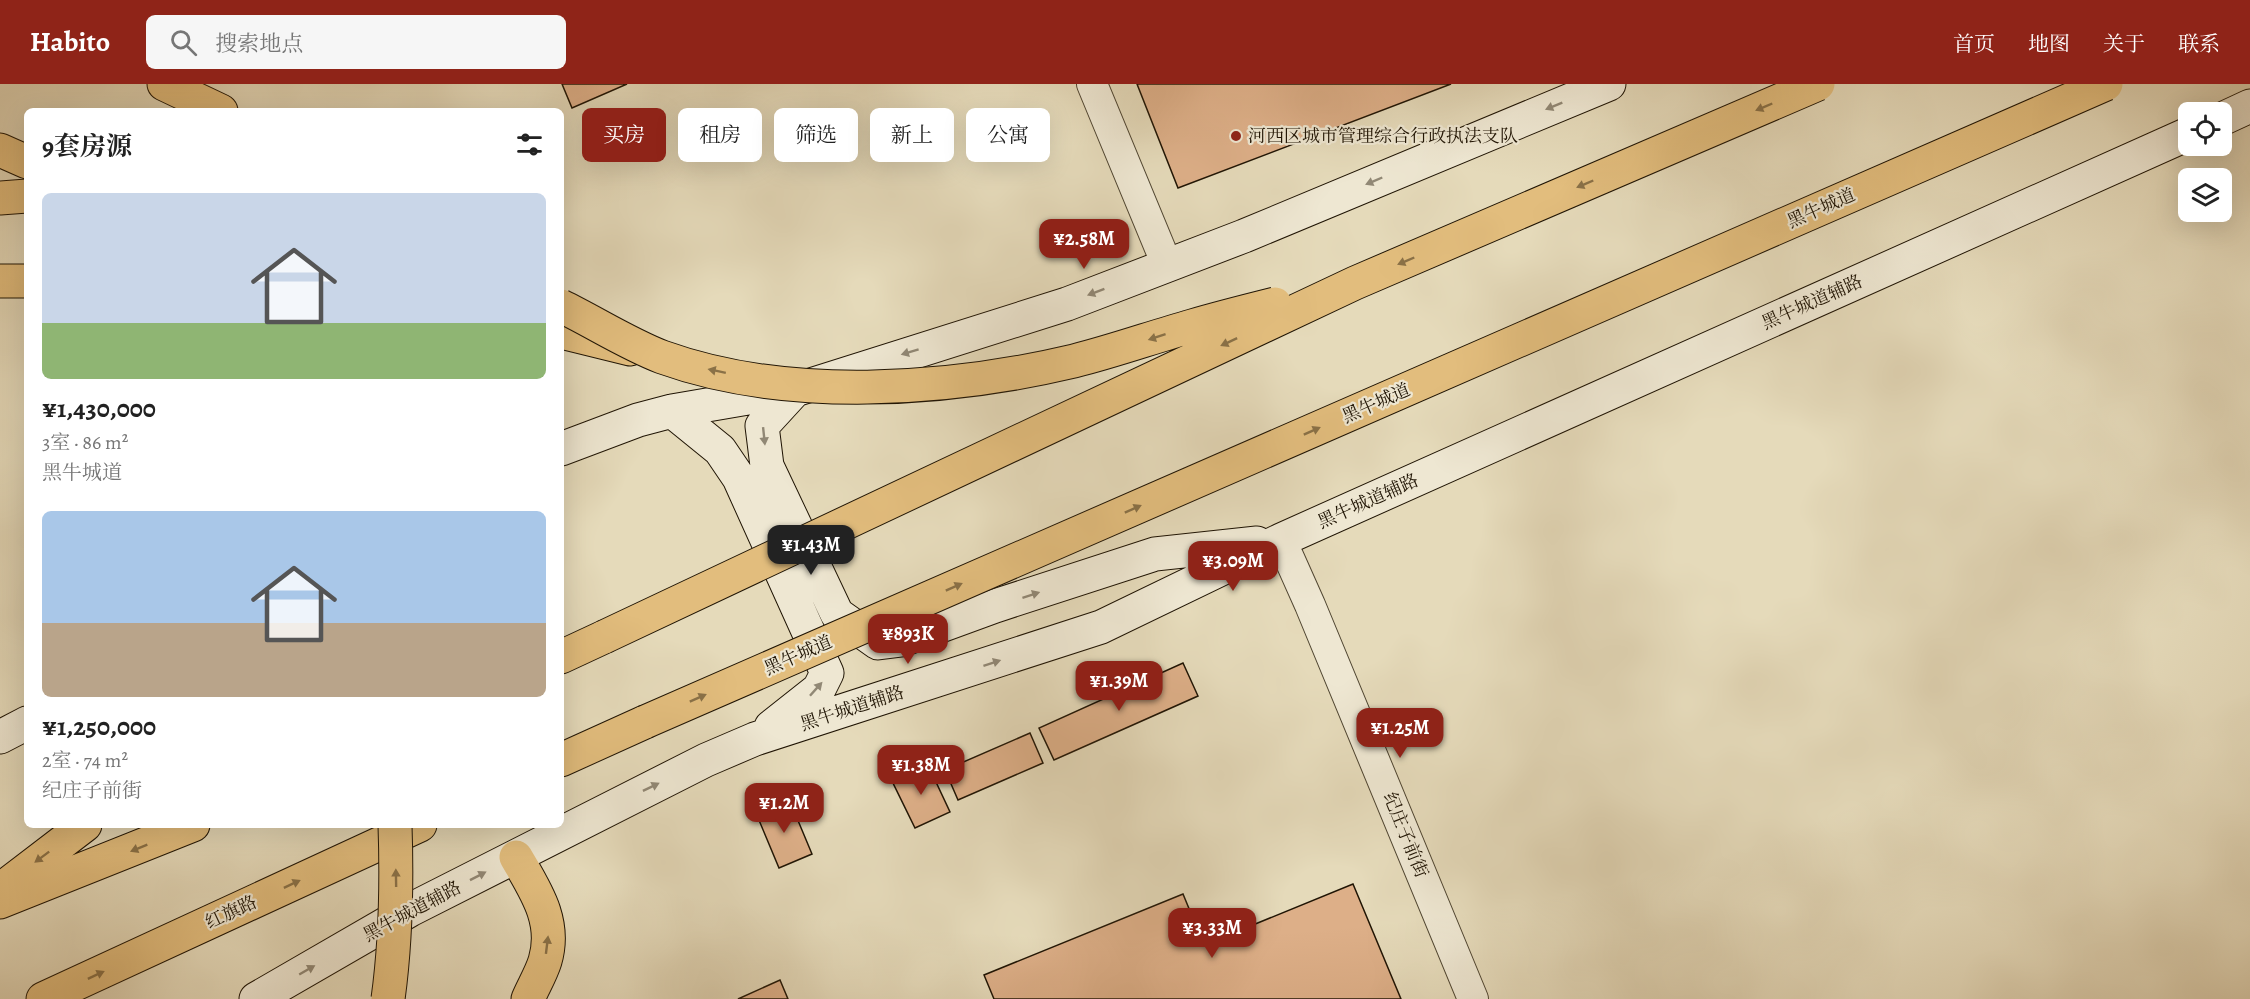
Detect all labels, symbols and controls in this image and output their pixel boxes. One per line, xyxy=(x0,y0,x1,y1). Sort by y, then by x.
search box xyxy=(146,15,566,69)
text: Habito xyxy=(30,23,110,61)
icon: search xyxy=(167,26,200,59)
text: 搜索地点 xyxy=(215,29,303,59)
text: 首页 xyxy=(1953,30,1995,58)
text: 地图 xyxy=(2028,30,2070,58)
text: 关于 xyxy=(2103,30,2145,58)
text: 联系 xyxy=(2178,30,2220,58)
one-way arrow xyxy=(1545,101,1563,111)
one-way arrow xyxy=(1755,102,1773,112)
map controls xyxy=(2178,102,2232,222)
button: locate xyxy=(2178,102,2232,156)
chip: 买房 xyxy=(582,108,666,162)
chip: 租房 xyxy=(678,108,762,162)
chip: 筛选 xyxy=(774,108,858,162)
chip: 新上 xyxy=(870,108,954,162)
chip: 公寓 xyxy=(966,108,1050,162)
place label: 河西区城市管理综合行政执法支队 xyxy=(1248,124,1518,148)
icon: filters xyxy=(513,128,546,161)
text: 9套房源 xyxy=(42,129,132,164)
marker: 河西区城市管理综合行政执法支队 xyxy=(1229,129,1243,143)
button: layers xyxy=(2178,168,2232,222)
one-way arrow xyxy=(1365,176,1383,186)
one-way arrow xyxy=(1576,179,1594,189)
street label: 黑牛城道 xyxy=(1783,182,1859,234)
pin: ¥2.58M xyxy=(1035,219,1133,270)
text: ¥2.58M xyxy=(1053,225,1115,252)
icon: home xyxy=(240,232,348,340)
one-way arrow xyxy=(1397,257,1415,266)
street label: 黑牛城道辅路 xyxy=(1758,269,1866,335)
one-way arrow xyxy=(1087,288,1105,298)
one-way arrow xyxy=(1148,333,1166,342)
one-way arrow xyxy=(1220,338,1237,347)
one-way arrow xyxy=(901,348,919,357)
one-way arrow xyxy=(707,366,726,375)
street label: 黑牛城道 xyxy=(1338,377,1414,429)
text: ¥1,430,000 xyxy=(42,391,156,426)
one-way arrow xyxy=(1303,426,1320,435)
one-way arrow xyxy=(759,427,769,446)
text: 3室 · 86 m² xyxy=(42,429,128,456)
text: 黑牛城道 xyxy=(42,459,122,486)
street label: 黑牛城道辅路 xyxy=(1314,468,1422,534)
one-way arrow xyxy=(1124,503,1142,513)
pin: ¥1.43M xyxy=(762,525,860,576)
text: ¥1.43M xyxy=(782,531,840,558)
pin: ¥3.09M xyxy=(1184,541,1282,592)
text: ¥3.09M xyxy=(1202,547,1264,574)
icon: home xyxy=(240,550,348,658)
one-way arrow xyxy=(946,582,963,591)
one-way arrow xyxy=(1022,589,1040,599)
pin: ¥893K xyxy=(866,614,950,665)
text: ¥893K xyxy=(882,620,934,647)
street label: 黑牛城道 xyxy=(760,629,836,681)
one-way arrow xyxy=(983,658,1001,667)
pin: ¥1.39M xyxy=(1070,661,1168,712)
text: ¥1.39M xyxy=(1090,667,1148,694)
street label: 黑牛城道辅路 xyxy=(797,680,907,736)
one-way arrow xyxy=(809,681,823,696)
one-way arrow xyxy=(690,693,708,703)
pin: ¥1.25M xyxy=(1351,708,1449,759)
text: ¥1,250,000 xyxy=(42,709,156,744)
text: ¥1.25M xyxy=(1370,714,1430,741)
pin: ¥1.38M xyxy=(872,745,970,796)
text: 2室 · 74 m² xyxy=(42,747,128,774)
text: ¥1.38M xyxy=(891,751,951,778)
text: 纪庄子前街 xyxy=(42,777,142,804)
one-way arrow xyxy=(642,782,660,792)
pin: ¥1.2M xyxy=(742,783,826,834)
text: ¥1.2M xyxy=(759,789,809,816)
street label: 纪庄子前街 xyxy=(1378,789,1434,881)
one-way arrow xyxy=(130,843,148,853)
one-way arrow xyxy=(34,851,50,864)
one-way arrow xyxy=(392,868,401,887)
one-way arrow xyxy=(469,871,486,881)
street label: 黑牛城道辅路 xyxy=(359,875,465,947)
one-way arrow xyxy=(283,879,301,889)
street label: 红旗路 xyxy=(201,890,261,934)
pin: ¥3.33M xyxy=(1163,908,1261,959)
text: ¥3.33M xyxy=(1182,914,1242,941)
one-way arrow xyxy=(543,935,552,954)
one-way arrow xyxy=(299,965,316,975)
one-way arrow xyxy=(87,970,104,979)

